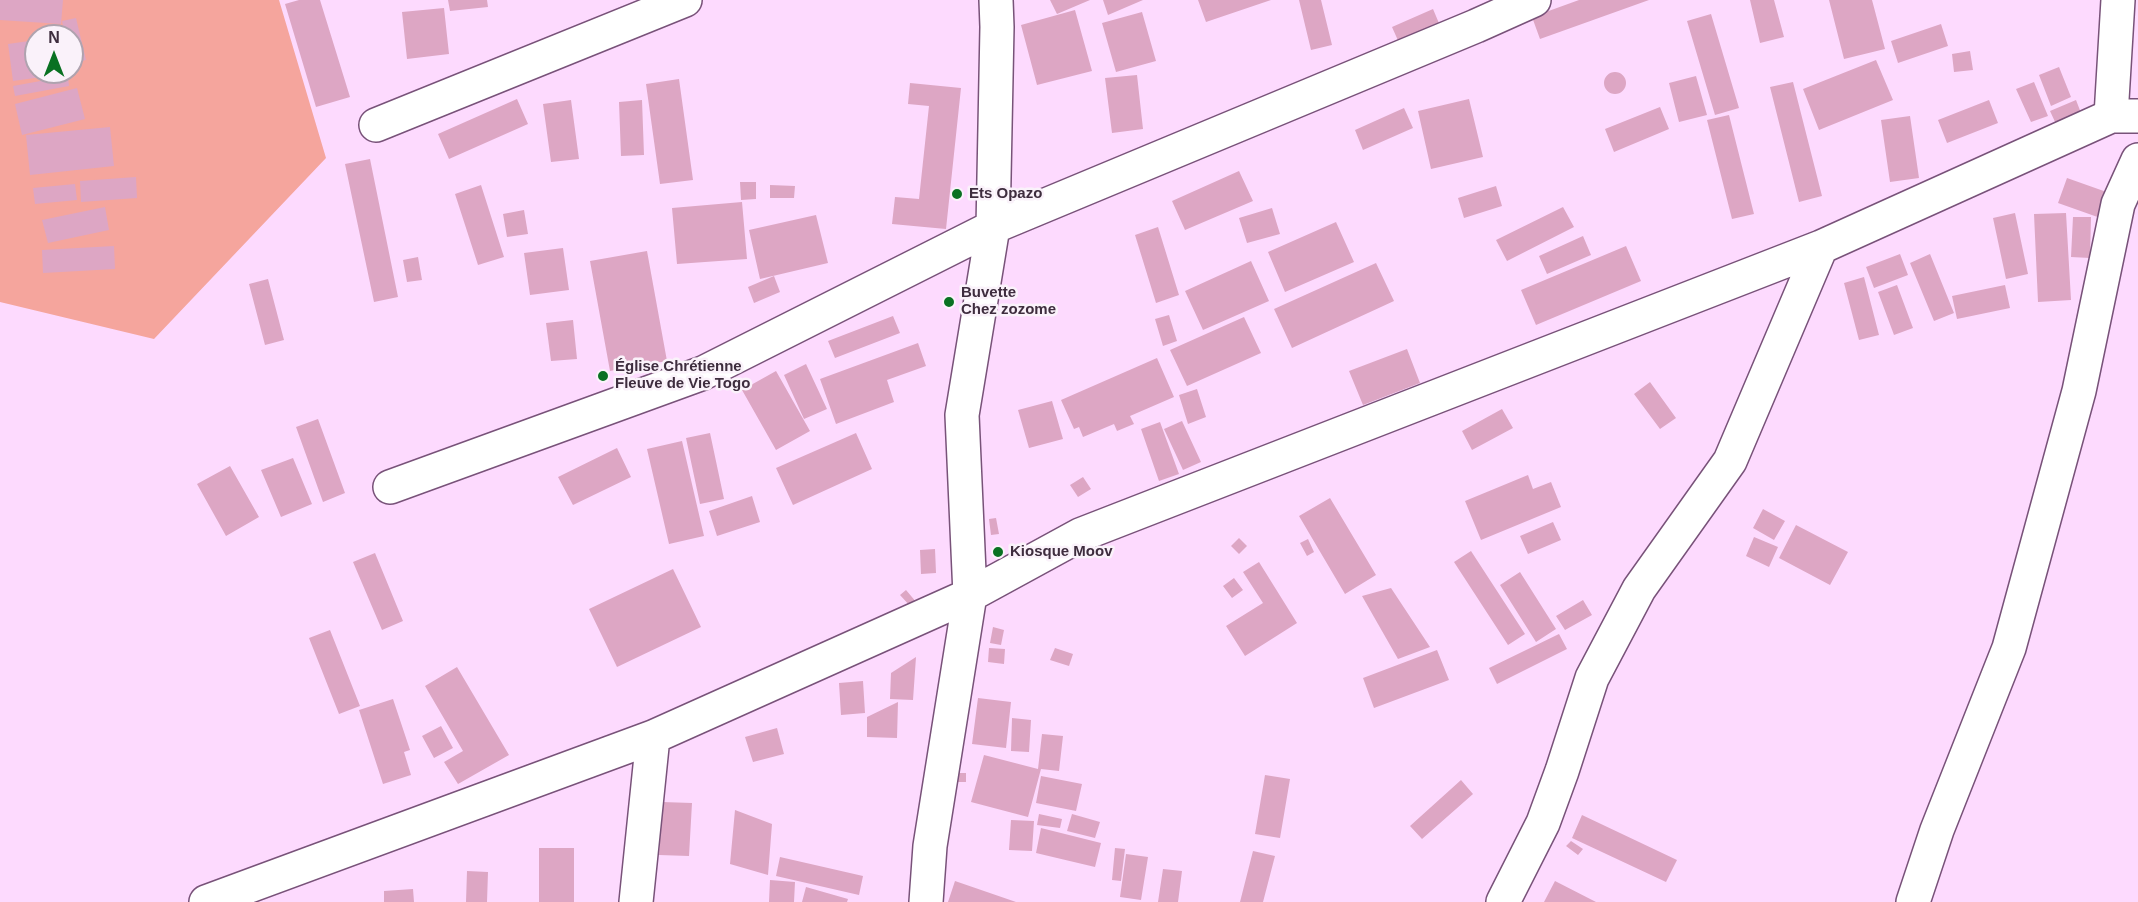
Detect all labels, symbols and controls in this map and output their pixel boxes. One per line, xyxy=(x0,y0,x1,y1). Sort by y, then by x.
north arrow xyxy=(24,24,84,84)
text: N xyxy=(48,29,60,46)
place label: Ets Opazo xyxy=(969,185,1042,203)
marker: Ets Opazo xyxy=(950,187,964,201)
place label: Buvette Chez zozome xyxy=(961,284,1056,319)
marker: Buvette Chez zozome xyxy=(942,295,956,309)
place label: Église Chrétienne Fleuve de Vie Togo xyxy=(615,358,750,393)
marker: Église Chrétienne Fleuve de Vie Togo xyxy=(596,369,610,383)
place label: Kiosque Moov xyxy=(1010,543,1113,561)
marker: Kiosque Moov xyxy=(991,545,1005,559)

